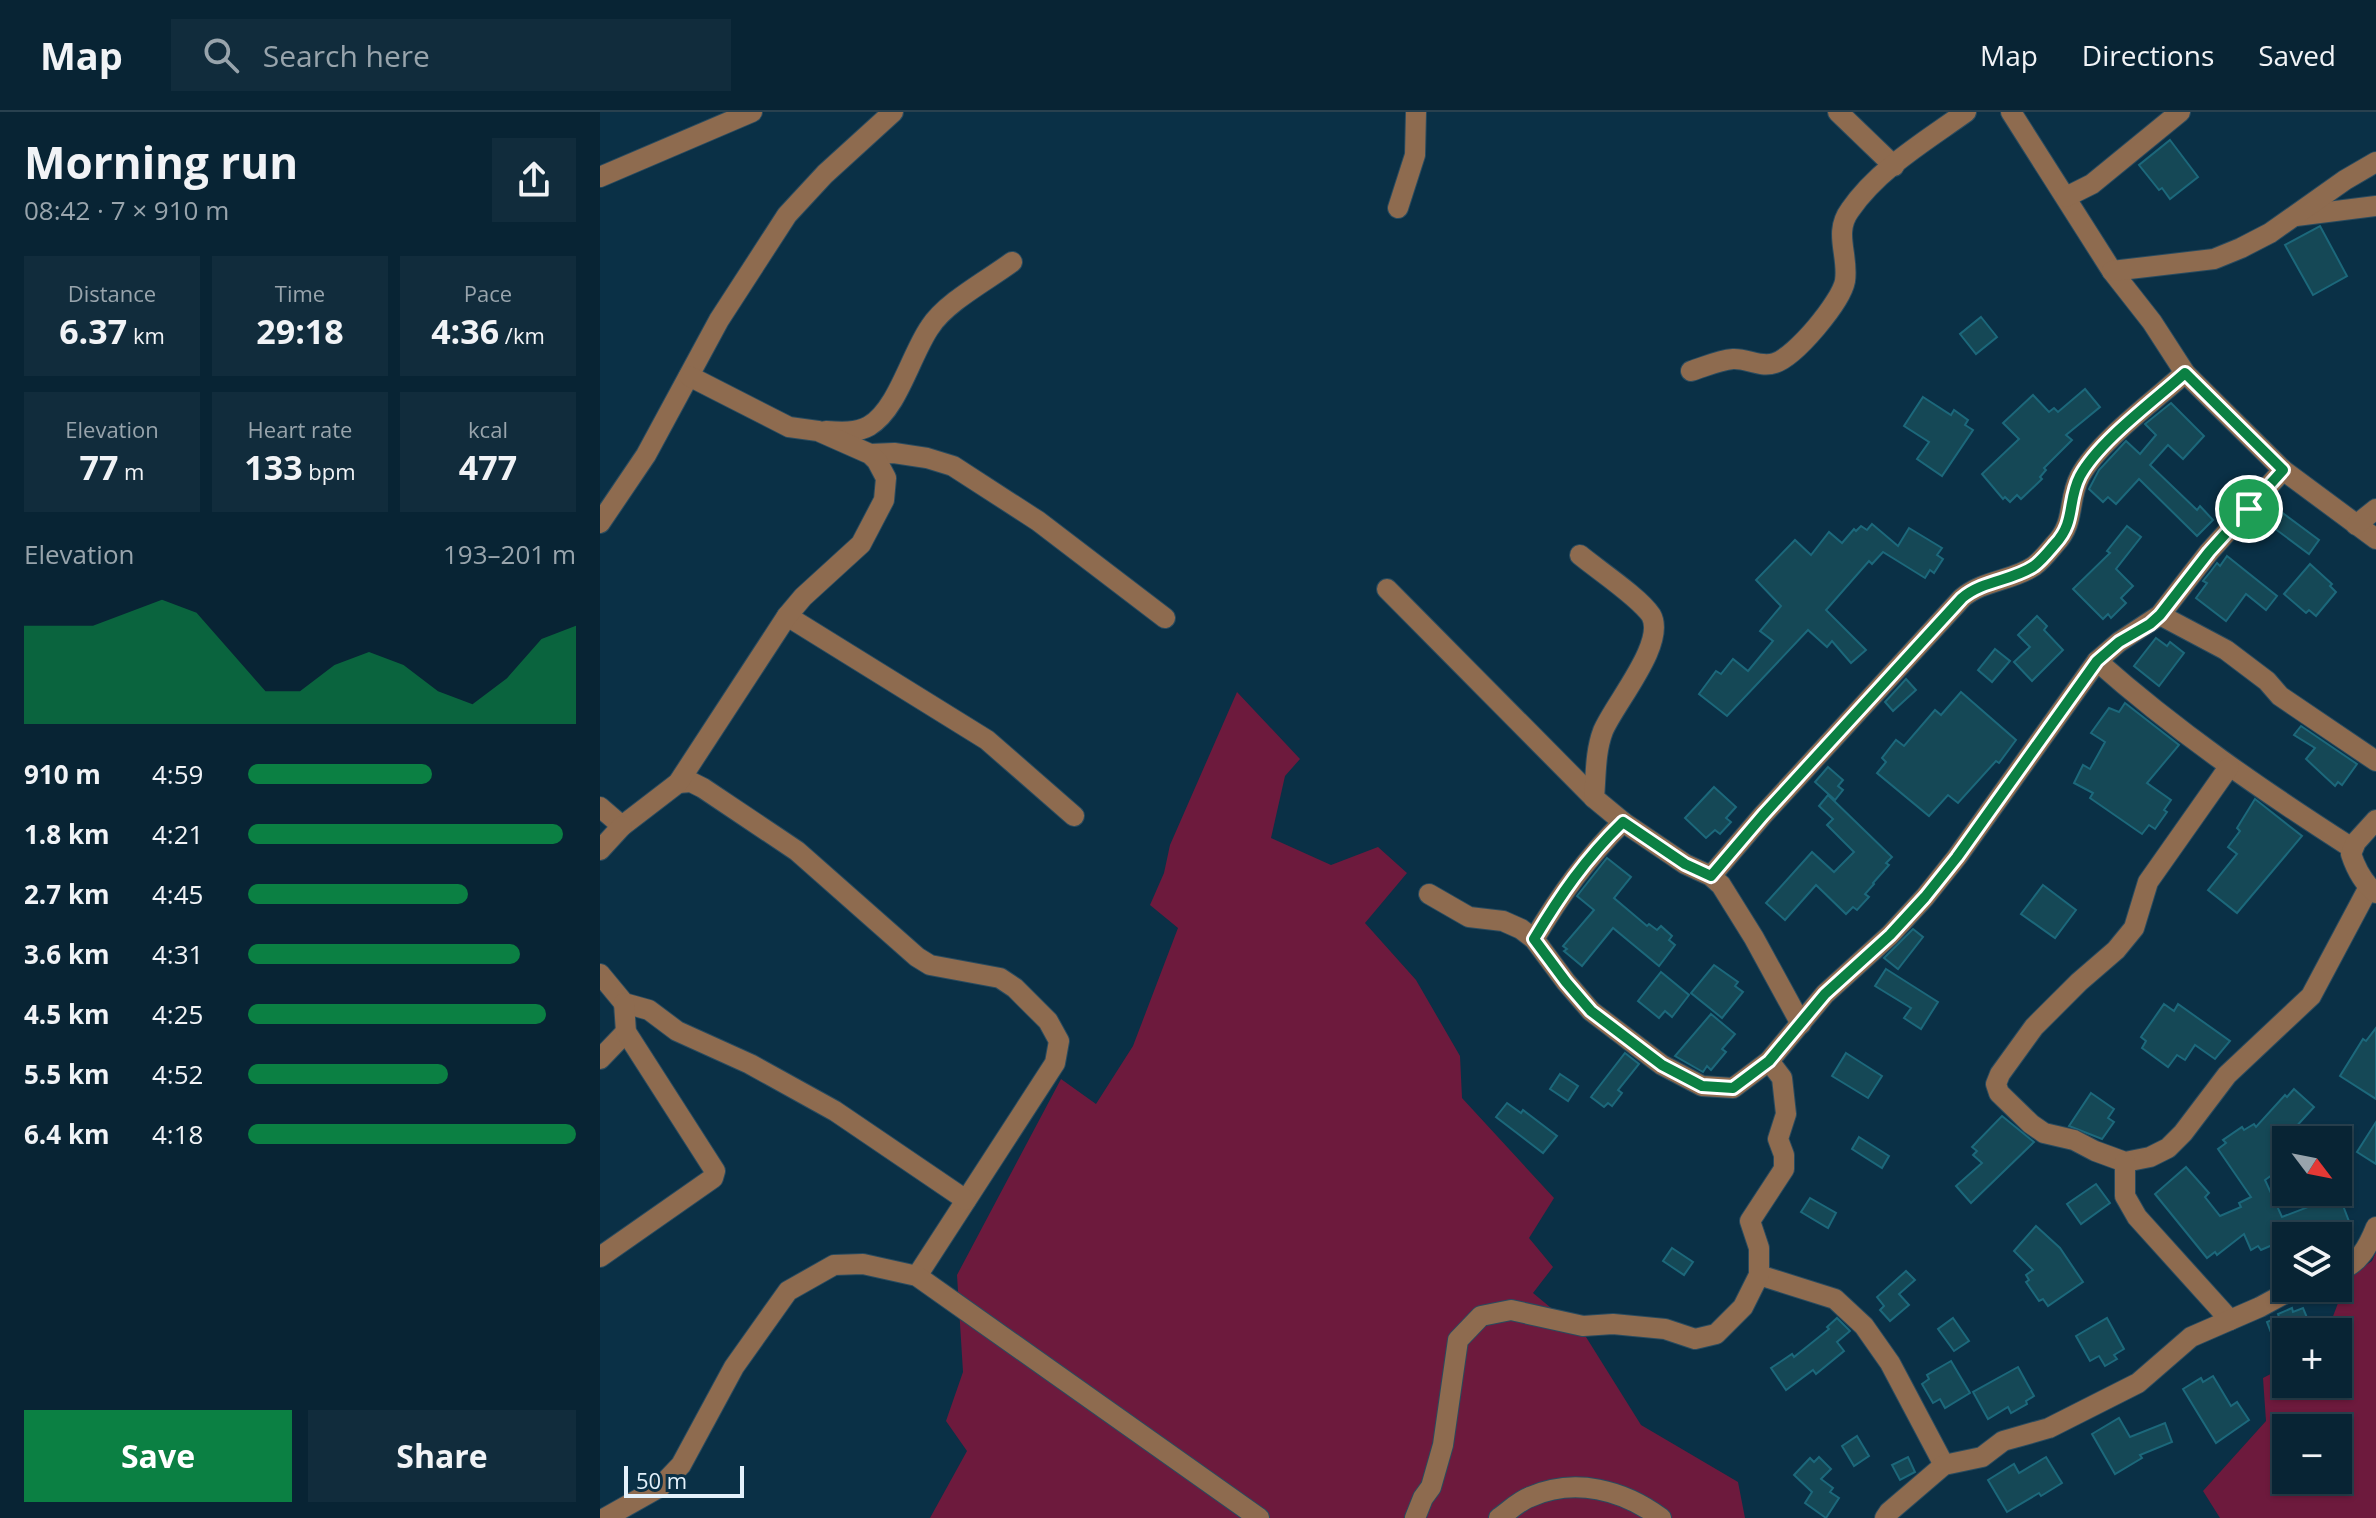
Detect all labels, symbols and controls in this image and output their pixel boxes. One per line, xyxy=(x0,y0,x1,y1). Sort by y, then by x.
search box xyxy=(171,19,731,91)
text: Map xyxy=(40,29,123,81)
icon: search xyxy=(199,33,243,77)
text: Search here xyxy=(263,35,430,76)
text: Map xyxy=(1980,36,2038,74)
text: Directions xyxy=(2082,36,2214,74)
text: Saved xyxy=(2258,36,2336,74)
text: Morning run xyxy=(24,132,298,192)
button: share xyxy=(492,138,576,222)
text: 08:42 · 7 × 910 m xyxy=(24,192,229,228)
text: Distance xyxy=(68,278,156,308)
text: Time xyxy=(275,278,325,308)
text: Pace xyxy=(464,278,512,308)
text: 6.37 xyxy=(59,308,127,354)
text: 29:18 xyxy=(256,308,344,354)
text: 4:36 xyxy=(431,308,499,354)
text: km xyxy=(127,320,165,350)
text: /km xyxy=(499,320,545,350)
text: Elevation xyxy=(65,414,159,444)
text: Heart rate xyxy=(248,414,352,444)
text: kcal xyxy=(468,414,508,444)
text: 77 xyxy=(80,444,118,490)
text: 133 xyxy=(244,444,303,490)
text: 477 xyxy=(459,444,517,490)
text: m xyxy=(118,456,144,486)
text: bpm xyxy=(303,456,356,486)
pin xyxy=(2215,475,2283,543)
icon: arrive xyxy=(2227,487,2271,531)
text: Elevation xyxy=(24,536,134,572)
text: 193–201 m xyxy=(443,536,576,572)
text: 910 m xyxy=(24,756,101,792)
text: 4:59 xyxy=(152,756,203,792)
text: 1.8 km xyxy=(24,816,110,852)
text: 4:21 xyxy=(152,816,203,852)
text: 2.7 km xyxy=(24,876,110,912)
text: 4:45 xyxy=(152,876,203,912)
text: 3.6 km xyxy=(24,936,110,972)
text: 4:31 xyxy=(152,936,203,972)
text: 4.5 km xyxy=(24,996,110,1032)
text: 4:25 xyxy=(152,996,203,1032)
text: 5.5 km xyxy=(24,1056,110,1092)
text: 4:52 xyxy=(152,1056,203,1092)
text: 6.4 km xyxy=(24,1116,110,1152)
text: 4:18 xyxy=(152,1116,203,1152)
north arrow xyxy=(2272,1126,2352,1206)
map controls xyxy=(2272,1126,2352,1494)
button: layers xyxy=(2272,1222,2352,1302)
button: + xyxy=(2272,1318,2352,1398)
button: Save xyxy=(24,1410,292,1502)
button: Share xyxy=(308,1410,576,1502)
button: − xyxy=(2272,1414,2352,1494)
scale bar xyxy=(624,1462,744,1498)
text: 50 m xyxy=(636,1465,687,1495)

